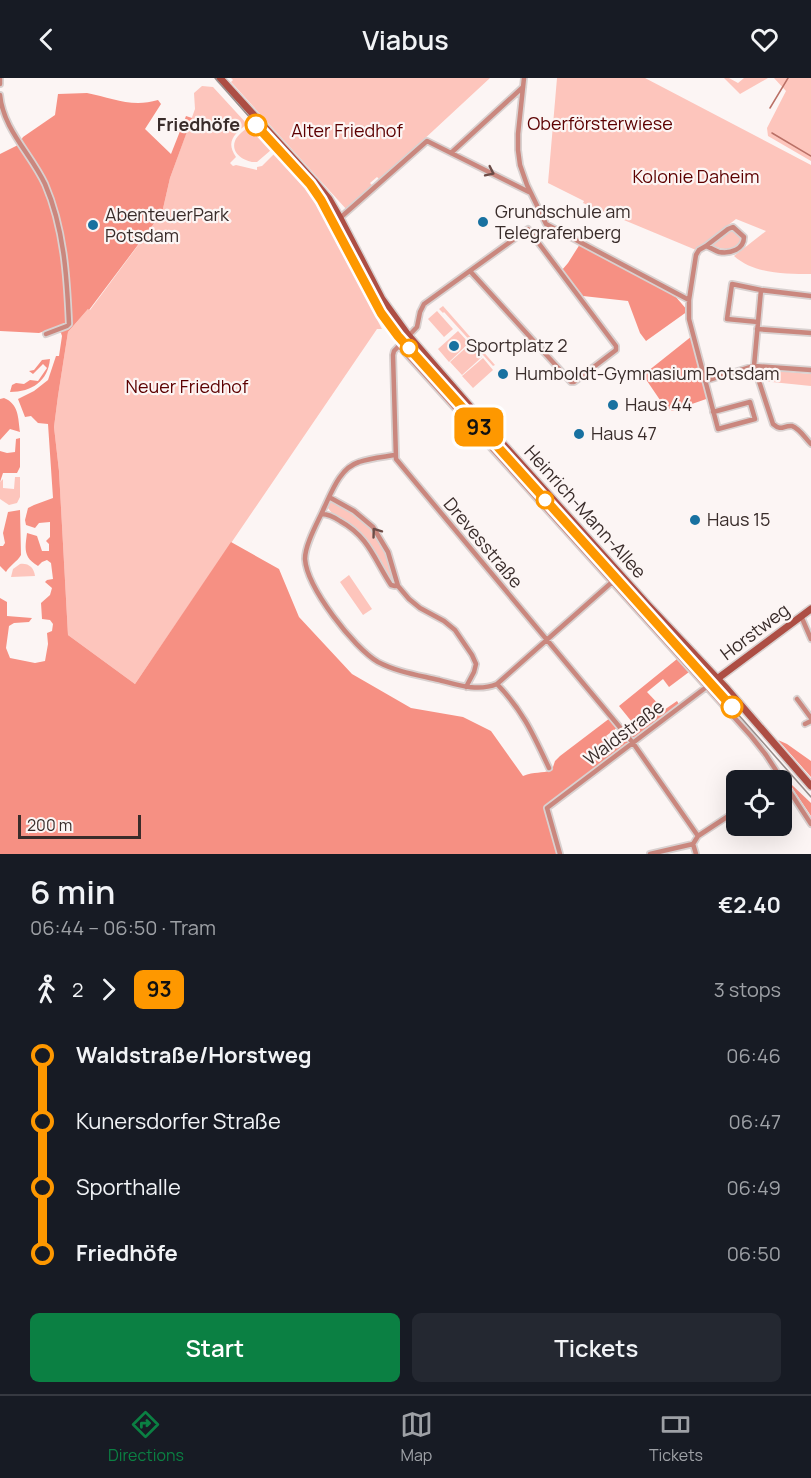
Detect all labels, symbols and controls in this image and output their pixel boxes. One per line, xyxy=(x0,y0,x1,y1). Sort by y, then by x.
text: Viabus xyxy=(362,21,449,58)
icon: back xyxy=(30,23,63,56)
icon: heart xyxy=(748,23,781,56)
park label: Oberförsterwiese xyxy=(527,111,673,135)
place label: Friedhöfe xyxy=(157,112,240,136)
marker: Friedhöfe xyxy=(245,114,267,136)
park label: Alter Friedhof xyxy=(291,118,403,142)
park label: Kolonie Daheim xyxy=(632,164,760,188)
one-way arrow xyxy=(484,165,495,177)
place label: Grundschule am Telegrafenberg xyxy=(495,199,631,244)
place label: AbenteuerPark Potsdam xyxy=(105,202,230,247)
marker: Grundschule am Telegrafenberg xyxy=(476,215,490,229)
marker: AbenteuerPark Potsdam xyxy=(86,218,100,232)
place label: Sportplatz 2 xyxy=(466,333,568,357)
unlabelled marker xyxy=(400,339,418,357)
marker: Sportplatz 2 xyxy=(447,339,461,353)
place label: Humboldt-Gymnasium Potsdam xyxy=(515,361,780,385)
marker: Humboldt-Gymnasium Potsdam xyxy=(496,367,510,381)
park label: Neuer Friedhof xyxy=(126,374,249,398)
place label: Haus 44 xyxy=(625,392,692,416)
marker: Haus 44 xyxy=(606,398,620,412)
line badge: 93 xyxy=(452,408,506,446)
text: 93 xyxy=(466,413,492,441)
place label: Haus 47 xyxy=(591,421,657,445)
marker: Haus 47 xyxy=(572,427,586,441)
street label: Heinrich-Mann-Allee xyxy=(520,440,652,583)
unlabelled marker xyxy=(536,491,554,509)
street label: Drevesstraße xyxy=(439,492,529,593)
place label: Haus 15 xyxy=(707,507,770,531)
marker: Haus 15 xyxy=(688,513,702,527)
one-way arrow xyxy=(372,528,383,539)
street label: Horstweg xyxy=(715,597,794,665)
street label: Waldstraße xyxy=(578,694,669,770)
unlabelled marker xyxy=(721,696,743,718)
map controls xyxy=(726,770,792,836)
button: locate xyxy=(726,770,792,836)
scale bar xyxy=(18,812,141,840)
text: 200 m xyxy=(27,814,72,836)
text: 6 min xyxy=(30,869,115,914)
text: €2.40 xyxy=(718,890,781,920)
text: 06:44 – 06:50 · Tram xyxy=(30,914,216,941)
icon: walk xyxy=(30,973,63,1006)
icon: forward xyxy=(92,973,125,1006)
text: 93 xyxy=(146,975,172,1003)
text: 2 xyxy=(72,976,83,1003)
text: 3 stops xyxy=(714,976,781,1003)
text: Waldstraße/Horstweg xyxy=(76,1040,311,1070)
text: 06:46 xyxy=(726,1042,781,1069)
text: Kunersdorfer Straße xyxy=(76,1106,281,1136)
text: 06:47 xyxy=(729,1108,781,1135)
text: Sporthalle xyxy=(76,1172,181,1202)
text: 06:49 xyxy=(726,1174,781,1201)
text: Friedhöfe xyxy=(76,1238,178,1268)
text: 06:50 xyxy=(727,1240,781,1267)
button: Start xyxy=(30,1313,400,1382)
button: Tickets xyxy=(412,1313,781,1382)
tab: Directions xyxy=(108,1408,184,1466)
tab: Map xyxy=(400,1408,433,1466)
tab: Tickets xyxy=(649,1408,703,1466)

